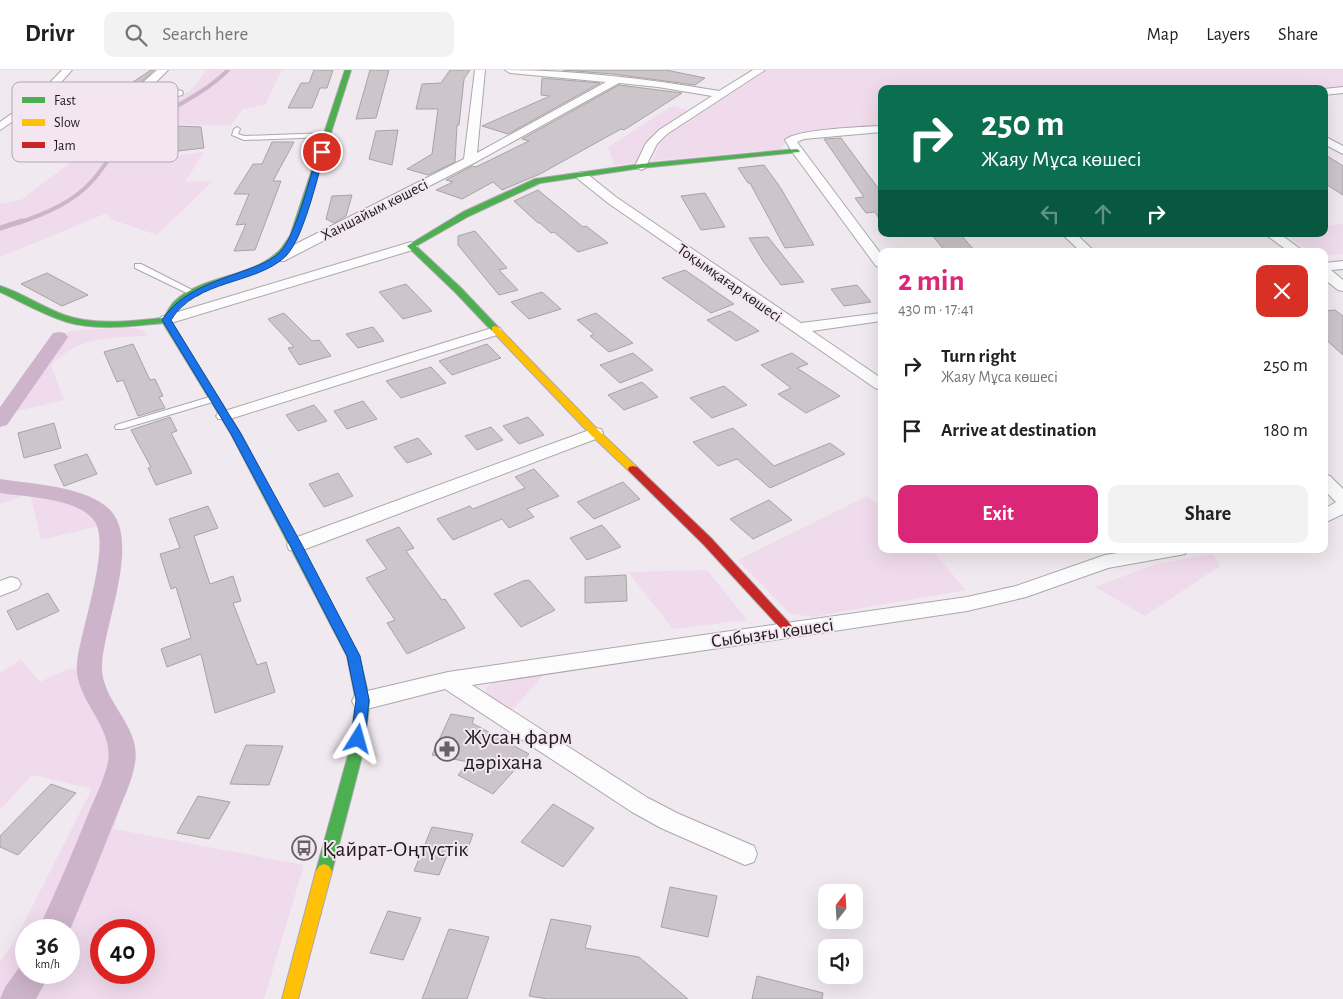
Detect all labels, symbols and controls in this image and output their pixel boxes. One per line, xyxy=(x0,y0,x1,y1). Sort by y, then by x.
search box xyxy=(104,12,454,57)
icon: search xyxy=(122,21,150,49)
text: Drivr xyxy=(25,22,74,46)
text: Search here xyxy=(162,25,248,44)
text: Map xyxy=(1147,26,1178,44)
text: Layers xyxy=(1206,26,1250,44)
text: Share xyxy=(1278,26,1318,44)
legend xyxy=(12,82,178,162)
text: Fast xyxy=(54,94,76,108)
icon: right xyxy=(898,105,963,170)
text: 250 m xyxy=(981,107,1064,142)
text: Slow xyxy=(54,116,81,130)
pin xyxy=(301,131,343,173)
icon: arrive xyxy=(308,138,336,166)
text: Jam xyxy=(54,139,76,153)
text: Жаяу Мұса көшесі xyxy=(981,148,1142,170)
street label: Ханшайым көшесі xyxy=(318,176,431,244)
icon: left xyxy=(1036,200,1064,228)
icon: ahead xyxy=(1089,200,1117,228)
icon: right xyxy=(1142,200,1170,228)
street label: Тоқымқағар көшесі xyxy=(674,241,785,325)
button: close xyxy=(1256,265,1308,317)
text: 2 min xyxy=(898,266,965,296)
text: 430 m · 17:41 xyxy=(898,301,974,317)
text: Turn right xyxy=(941,347,1016,366)
icon: right xyxy=(898,352,926,380)
text: 250 m xyxy=(1263,356,1308,375)
text: Жаяу Мұса көшесі xyxy=(941,369,1058,385)
icon: arrive xyxy=(898,417,926,445)
text: Arrive at destination xyxy=(941,421,1097,440)
text: 180 m xyxy=(1264,421,1308,440)
button: Exit xyxy=(898,485,1098,543)
button: Share xyxy=(1108,485,1308,543)
street label: Сыбызғы көшесі xyxy=(710,615,835,652)
position arrow xyxy=(331,712,383,764)
place label: Жусан фарм дәріхана xyxy=(464,726,572,773)
pharmacy icon: Жусан фарм дәріхана xyxy=(434,736,460,762)
bus stop icon: Қайрат-Оңтүстік xyxy=(291,835,317,861)
place label: Қайрат-Оңтүстік xyxy=(322,838,468,860)
north arrow xyxy=(818,884,862,929)
map controls xyxy=(818,884,863,984)
speed limit sign: 40 xyxy=(90,919,155,984)
text: 36 xyxy=(36,933,59,958)
button: sound xyxy=(818,939,863,984)
text: km/h xyxy=(35,958,60,970)

